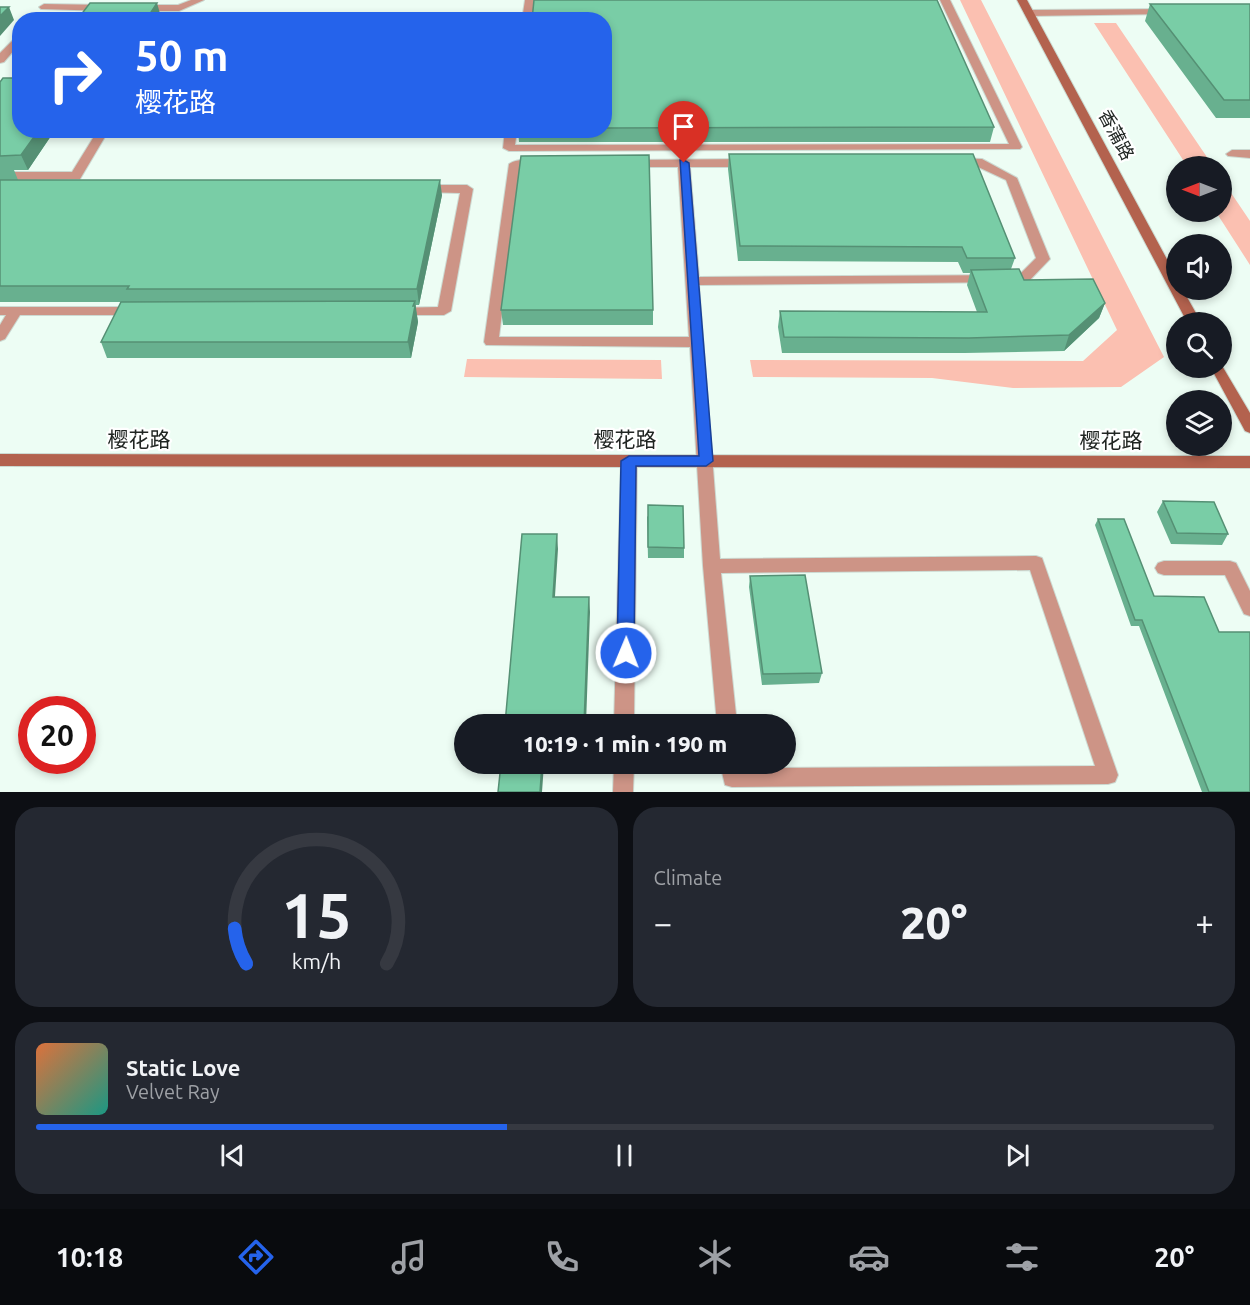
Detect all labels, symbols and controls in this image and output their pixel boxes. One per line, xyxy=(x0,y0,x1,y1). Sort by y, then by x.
text: 50 m xyxy=(135,32,229,79)
icon: right xyxy=(36,36,114,114)
text: 樱花路 xyxy=(135,87,216,117)
pin xyxy=(658,101,709,163)
street label: 香蒲路 xyxy=(1095,106,1138,163)
icon: arrive xyxy=(667,110,700,143)
north arrow xyxy=(1166,156,1232,222)
map controls xyxy=(1166,156,1232,456)
button: sound xyxy=(1166,234,1232,300)
button: search xyxy=(1166,312,1232,378)
button: layers xyxy=(1166,390,1232,456)
street label: 樱花路 xyxy=(108,427,171,451)
street label: 樱花路 xyxy=(594,427,657,451)
street label: 樱花路 xyxy=(1080,428,1143,452)
position arrow xyxy=(594,621,658,685)
speed limit sign: 20 xyxy=(18,696,96,774)
text: 10:19 · 1 min · 190 m xyxy=(523,731,727,756)
text: Climate xyxy=(654,866,722,889)
text: 15 xyxy=(281,880,351,950)
text: 20° xyxy=(900,897,967,948)
text: − xyxy=(654,904,672,941)
text: + xyxy=(1195,904,1214,941)
text: km/h xyxy=(291,949,341,973)
text: Static Love xyxy=(126,1055,241,1080)
text: Velvet Ray xyxy=(126,1080,220,1103)
icon: previous xyxy=(216,1139,249,1172)
icon: pause xyxy=(608,1139,641,1172)
icon: next xyxy=(1001,1139,1034,1172)
icon: directions xyxy=(235,1236,277,1278)
icon: music xyxy=(388,1236,430,1278)
icon: phone xyxy=(541,1236,583,1278)
icon: climate xyxy=(694,1236,736,1278)
icon: car xyxy=(848,1236,890,1278)
icon: filters xyxy=(1001,1236,1043,1278)
text: 10:18 xyxy=(56,1242,123,1272)
text: 20° xyxy=(1154,1242,1194,1272)

